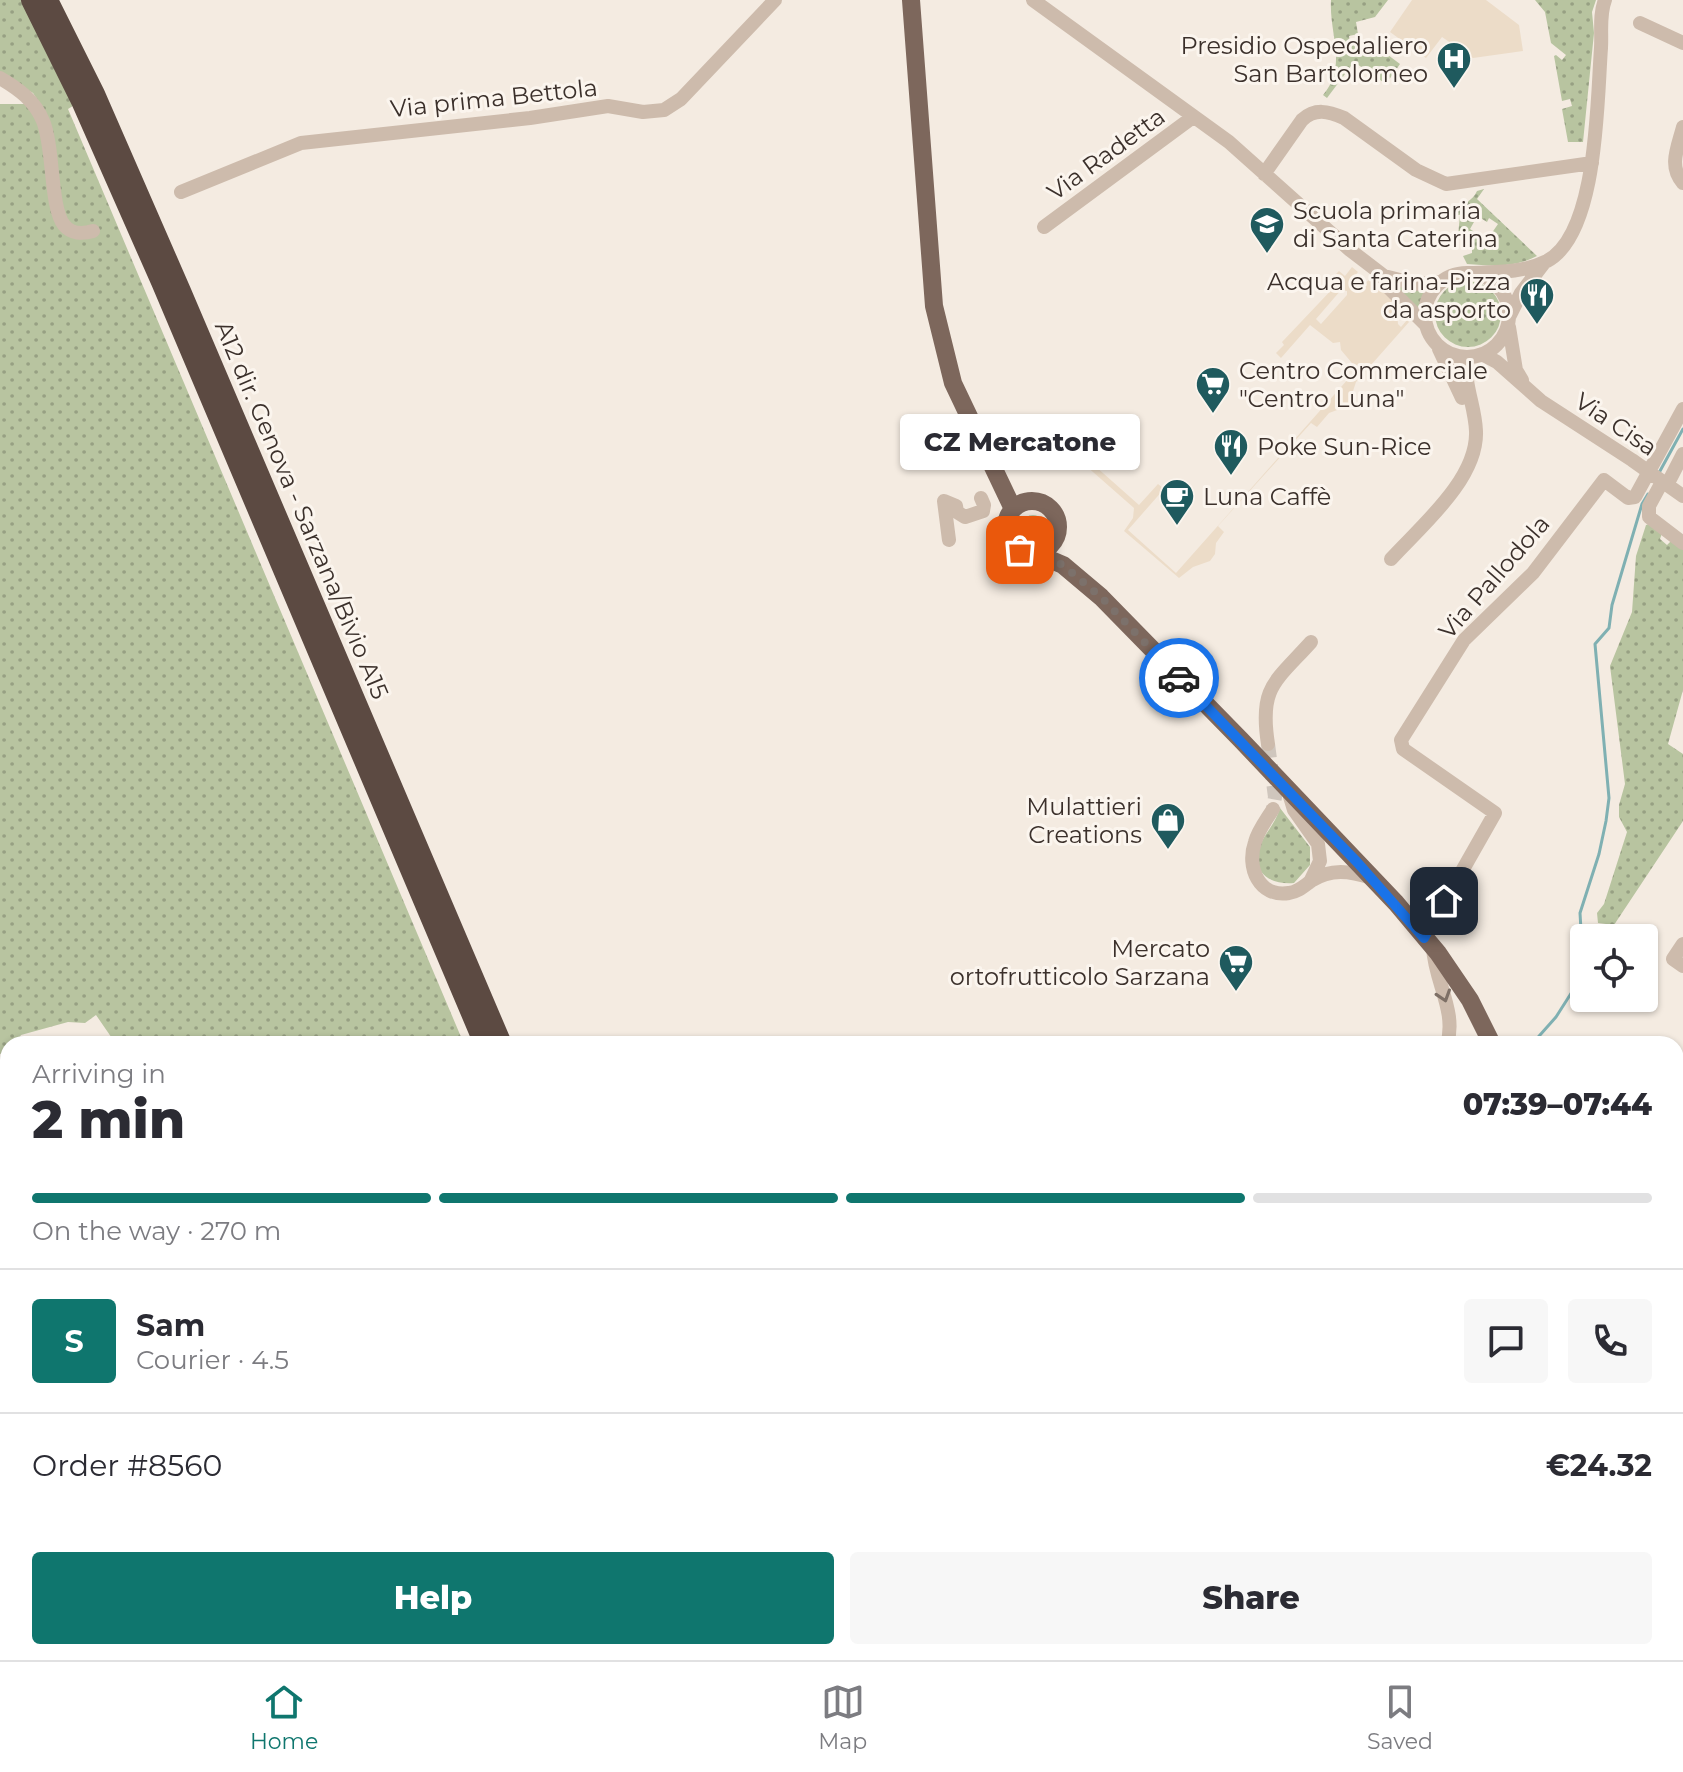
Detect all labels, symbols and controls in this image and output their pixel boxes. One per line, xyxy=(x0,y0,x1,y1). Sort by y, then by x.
place label: Presidio Ospedaliero San Bartolomeo xyxy=(1180,31,1428,88)
hospital icon: Presidio Ospedaliero San Bartolomeo xyxy=(1435,40,1473,90)
street label: Via prima Bettola xyxy=(389,73,599,123)
street label: Via Radetta xyxy=(1042,102,1170,206)
place label: Scuola primaria di Santa Caterina xyxy=(1293,196,1498,253)
school or university icon: Scuola primaria di Santa Caterina xyxy=(1248,205,1286,255)
place label: Acqua e farina-Pizza da asporto xyxy=(1267,267,1511,324)
restaurant icon: Acqua e farina-Pizza da asporto xyxy=(1518,276,1556,326)
street label: A12 dir. Genova - Sarzana/Bivio A15 xyxy=(209,317,395,703)
place label: Centro Commerciale "Centro Luna" xyxy=(1239,356,1488,413)
supermarket icon: Centro Commerciale "Centro Luna" xyxy=(1194,365,1232,415)
street label: Via Cisa xyxy=(1570,386,1662,462)
callout: CZ Mercatone xyxy=(900,414,1140,470)
text: CZ Mercatone xyxy=(924,426,1116,458)
restaurant icon: Poke Sun-Rice xyxy=(1212,427,1250,477)
place label: Poke Sun-Rice xyxy=(1257,432,1431,461)
cafe icon: Luna Caffè xyxy=(1158,477,1196,527)
place label: Luna Caffè xyxy=(1203,482,1331,511)
street label: Via Pallodola xyxy=(1432,509,1556,645)
pin xyxy=(986,516,1054,584)
icon: bag xyxy=(998,528,1042,572)
courier xyxy=(1139,638,1219,718)
icon: car xyxy=(1157,656,1201,700)
place label: Mulattieri Creations xyxy=(1026,792,1142,849)
shop icon: Mulattieri Creations xyxy=(1149,801,1187,851)
pin xyxy=(1410,867,1478,935)
icon: home xyxy=(1422,879,1466,923)
map controls xyxy=(1570,924,1658,1012)
button: locate xyxy=(1570,924,1658,1012)
place label: Mercato ortofrutticolo Sarzana xyxy=(950,934,1210,991)
supermarket icon: Mercato ortofrutticolo Sarzana xyxy=(1217,943,1255,993)
one-way arrow xyxy=(1434,988,1450,1002)
text: Arriving in xyxy=(32,1058,166,1090)
text: 07:39–07:44 xyxy=(1463,1086,1652,1123)
text: 2 min xyxy=(32,1088,185,1151)
text: On the way · 270 m xyxy=(32,1215,281,1247)
button: chat xyxy=(1464,1299,1548,1383)
button: phone xyxy=(1568,1299,1652,1383)
text: Sam xyxy=(136,1307,205,1344)
text: S xyxy=(64,1323,84,1360)
text: Courier · 4.5 xyxy=(136,1344,289,1376)
text: Order #8560 xyxy=(32,1447,222,1484)
text: €24.32 xyxy=(1546,1447,1652,1484)
button: Help xyxy=(32,1552,834,1644)
button: Share xyxy=(850,1552,1652,1644)
tab: Home xyxy=(250,1680,318,1755)
tab: Map xyxy=(818,1680,867,1755)
tab: Saved xyxy=(1367,1680,1433,1755)

